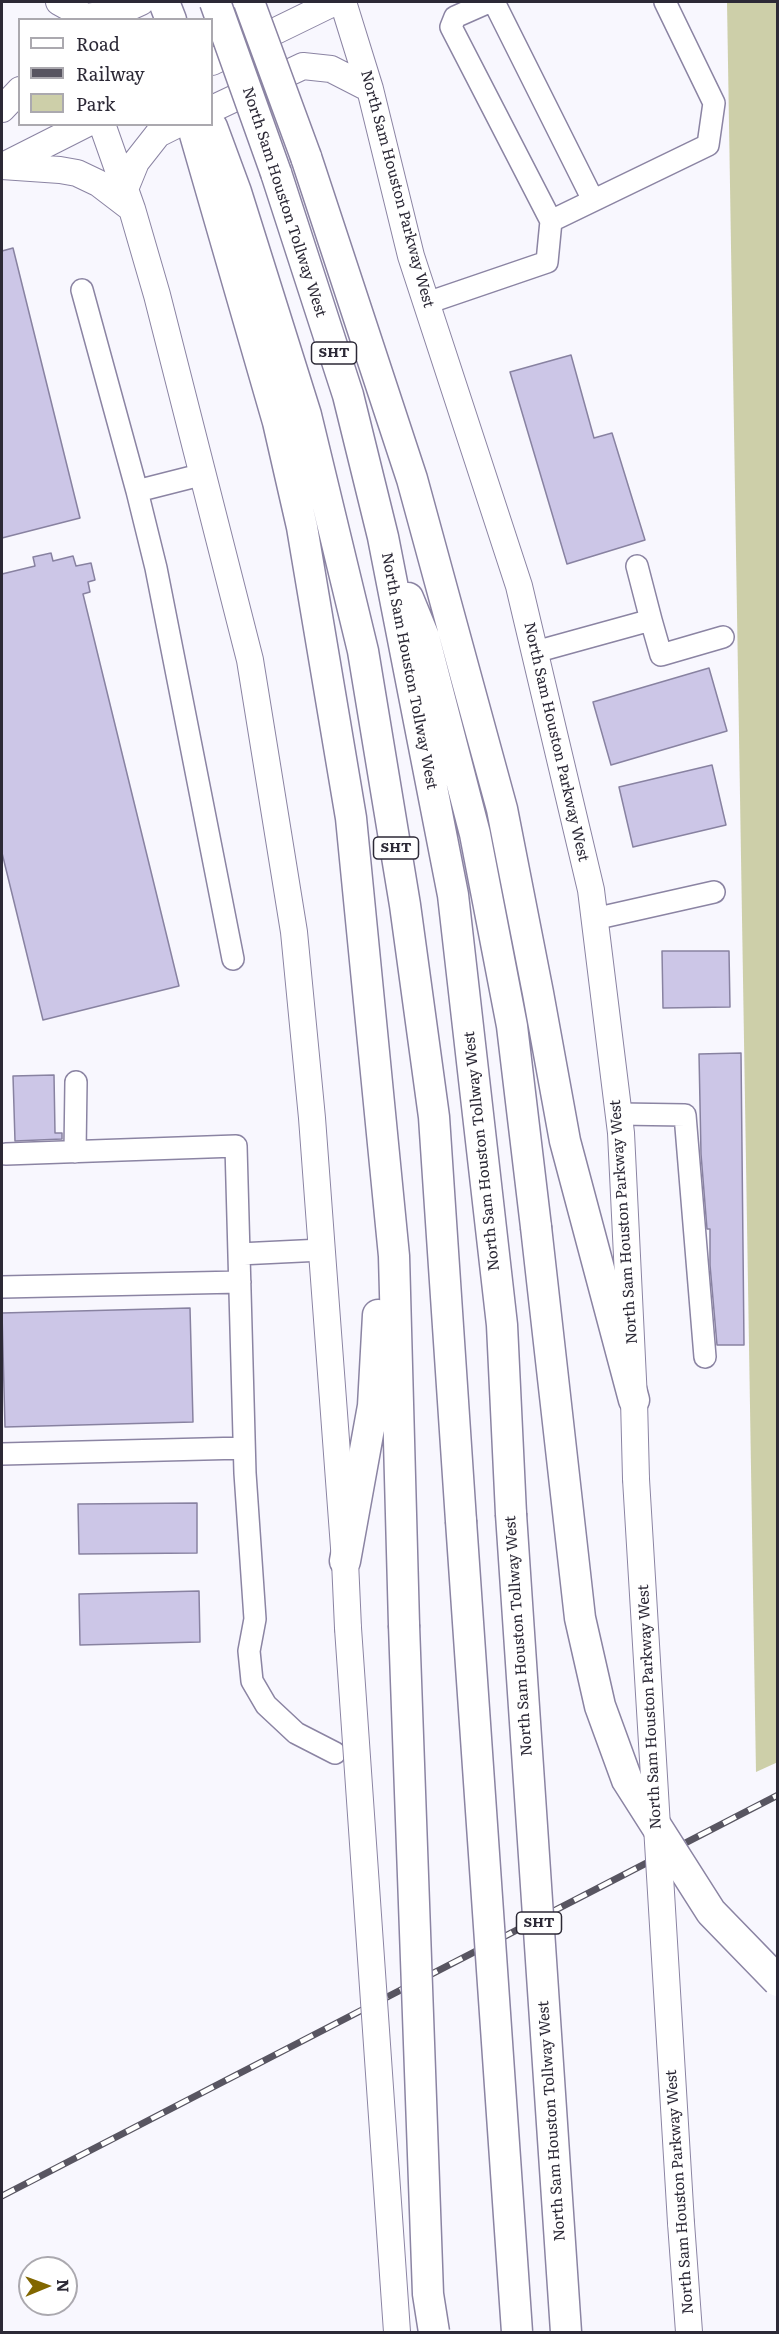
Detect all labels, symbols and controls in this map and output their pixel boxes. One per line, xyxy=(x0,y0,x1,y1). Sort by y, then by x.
legend xyxy=(18,18,213,126)
text: Road xyxy=(76,30,120,57)
text: Railway xyxy=(76,60,145,87)
street label: North Sam Houston Parkway West xyxy=(357,68,437,310)
street label: North Sam Houston Tollway West xyxy=(238,85,330,319)
text: Park xyxy=(76,90,115,117)
road number: SHT xyxy=(312,342,356,364)
street label: North Sam Houston Tollway West xyxy=(377,551,441,791)
street label: North Sam Houston Parkway West xyxy=(520,620,592,864)
road number: SHT xyxy=(374,837,418,859)
street label: North Sam Houston Tollway West xyxy=(460,1030,504,1272)
street label: North Sam Houston Parkway West xyxy=(606,1099,642,1345)
street label: North Sam Houston Tollway West xyxy=(502,1515,536,1757)
street label: North Sam Houston Parkway West xyxy=(635,1584,665,1830)
road number: SHT xyxy=(516,1912,562,1934)
street label: North Sam Houston Tollway West xyxy=(535,2000,569,2242)
street label: North Sam Houston Parkway West xyxy=(662,2069,698,2315)
north arrow xyxy=(18,2256,78,2316)
text: N xyxy=(52,2279,76,2293)

